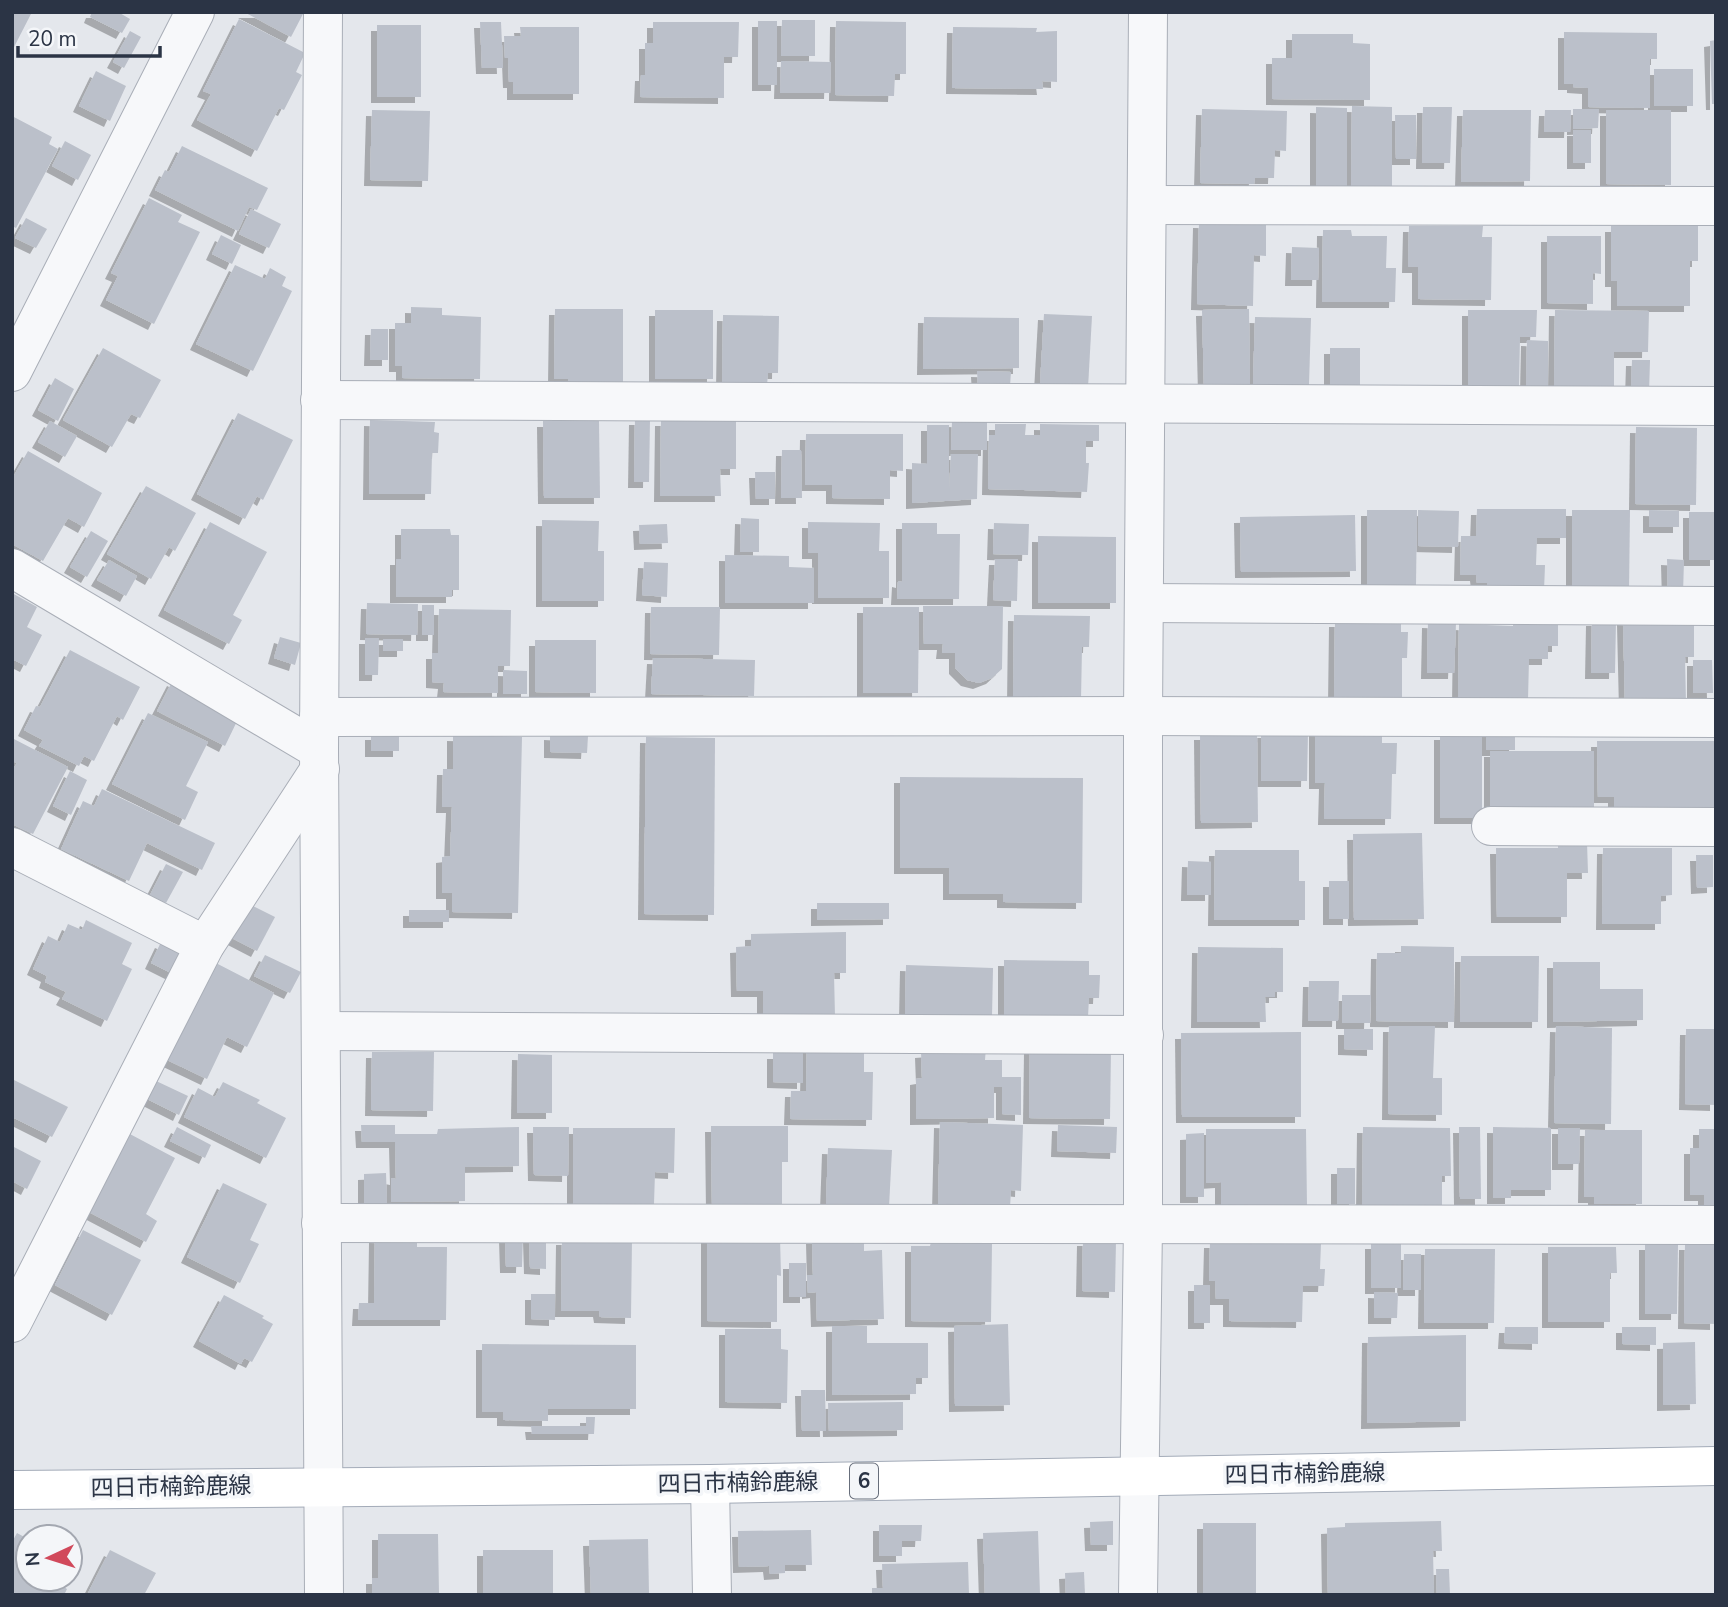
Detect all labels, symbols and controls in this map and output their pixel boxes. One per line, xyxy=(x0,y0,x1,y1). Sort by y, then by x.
scale bar xyxy=(18,14,159,58)
text: 20 m xyxy=(28,25,77,53)
street label: 四日市楠鈴鹿線 xyxy=(1224,1457,1386,1491)
road number: 6 xyxy=(850,1464,878,1498)
street label: 四日市楠鈴鹿線 xyxy=(657,1466,819,1500)
street label: 四日市楠鈴鹿線 xyxy=(90,1470,252,1504)
north arrow xyxy=(14,1523,84,1593)
text: N xyxy=(20,1551,47,1567)

